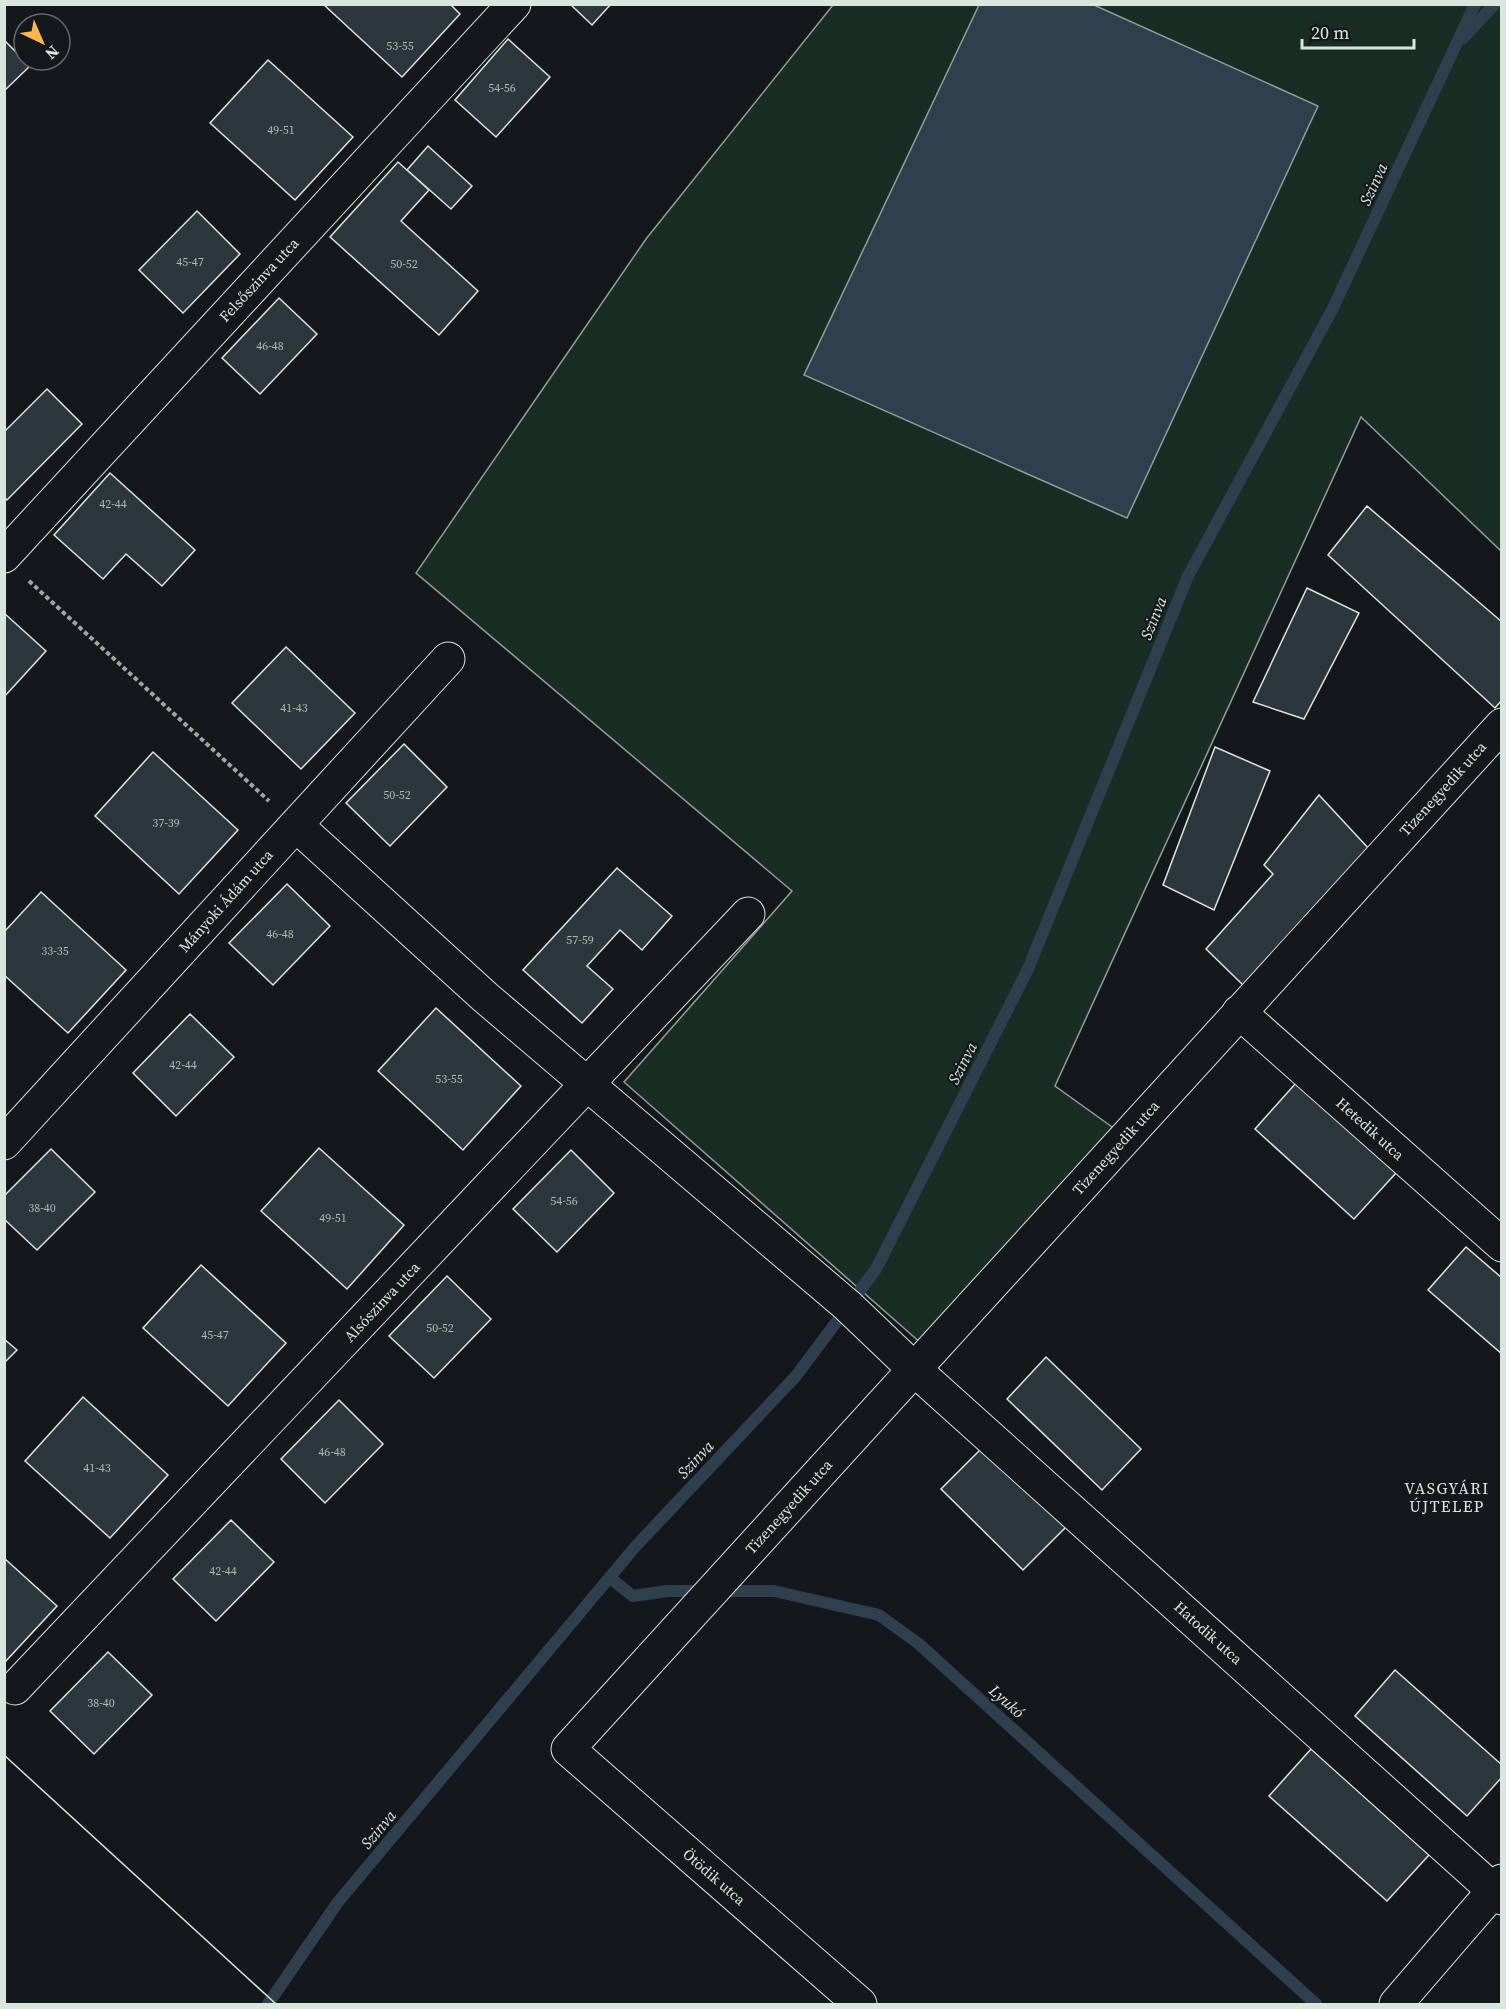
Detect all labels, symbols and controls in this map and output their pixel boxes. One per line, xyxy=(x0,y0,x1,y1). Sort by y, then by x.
north arrow xyxy=(12,12,72,72)
scale bar xyxy=(1302,12,1414,50)
text: 20 m xyxy=(1311,20,1349,45)
house number: 53-55 xyxy=(386,38,414,54)
text: N xyxy=(40,41,64,65)
house number: 54-56 xyxy=(488,80,516,96)
house number: 49-51 xyxy=(267,122,295,138)
water label: Szinva xyxy=(1354,159,1393,209)
street label: Felsőszinva utca xyxy=(214,233,303,326)
house number: 45-47 xyxy=(176,254,204,270)
house number: 50-52 xyxy=(390,256,418,272)
house number: 46-48 xyxy=(256,338,284,354)
house number: 42-44 xyxy=(99,496,127,512)
water label: Szinva xyxy=(1134,593,1172,643)
house number: 41-43 xyxy=(280,700,308,716)
street label: Tizenegyedik utca xyxy=(1394,736,1491,841)
house number: 50-52 xyxy=(383,787,411,803)
house number: 37-39 xyxy=(152,815,180,831)
street label: Mányoki Ádám utca xyxy=(174,844,278,957)
house number: 46-48 xyxy=(266,926,294,942)
house number: 57-59 xyxy=(566,932,594,948)
house number: 33-35 xyxy=(41,943,69,959)
water label: Szinva xyxy=(942,1038,982,1088)
house number: 42-44 xyxy=(169,1057,197,1073)
house number: 53-55 xyxy=(435,1071,463,1087)
street label: Hetedik utca xyxy=(1332,1092,1409,1165)
street label: Tizenegyedik utca xyxy=(1067,1095,1164,1200)
house number: 54-56 xyxy=(550,1193,578,1209)
house number: 38-40 xyxy=(28,1200,56,1216)
house number: 49-51 xyxy=(319,1210,347,1226)
street label: Alsószinva utca xyxy=(339,1257,425,1346)
house number: 50-52 xyxy=(426,1320,454,1336)
house number: 45-47 xyxy=(201,1327,229,1343)
water label: Szinva xyxy=(672,1435,719,1483)
house number: 46-48 xyxy=(318,1444,346,1460)
street label: Tizenegyedik utca xyxy=(740,1454,837,1559)
house number: 41-43 xyxy=(83,1460,111,1476)
district label: VASGYÁRI ÚJTELEP xyxy=(1404,1477,1490,1517)
house number: 42-44 xyxy=(209,1563,237,1579)
street label: Hatodik utca xyxy=(1170,1596,1247,1669)
water label: Lyukó xyxy=(984,1679,1029,1723)
house number: 38-40 xyxy=(87,1695,115,1711)
water label: Szinva xyxy=(355,1804,401,1853)
street label: Ötödik utca xyxy=(678,1843,751,1910)

